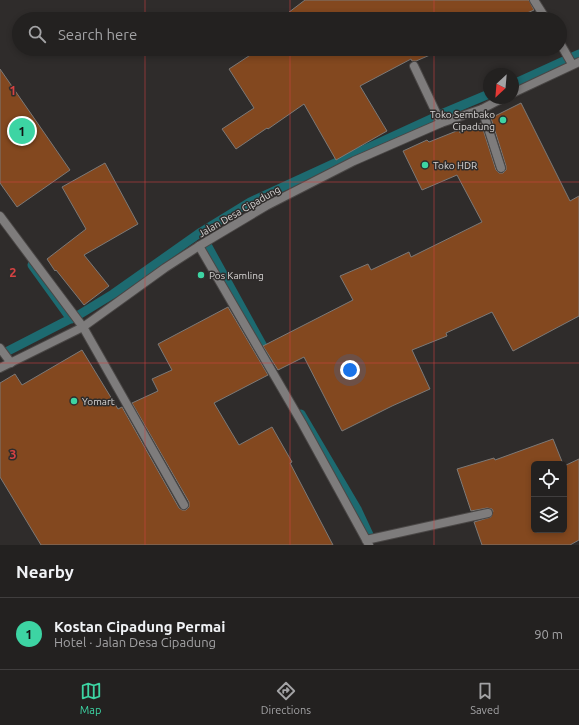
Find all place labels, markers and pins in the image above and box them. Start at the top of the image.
place label: Toko Sembako Cipadung [430,109,495,132]
marker: Toko Sembako Cipadung [498,115,508,125]
pin: 1 [9,116,35,146]
marker: Toko HDR [420,160,430,170]
place label: Toko HDR [433,160,477,171]
marker: Pos Kamling [196,270,206,280]
place label: Pos Kamling [209,270,264,281]
marker: Yomart [69,396,79,406]
place label: Yomart [82,396,115,407]

